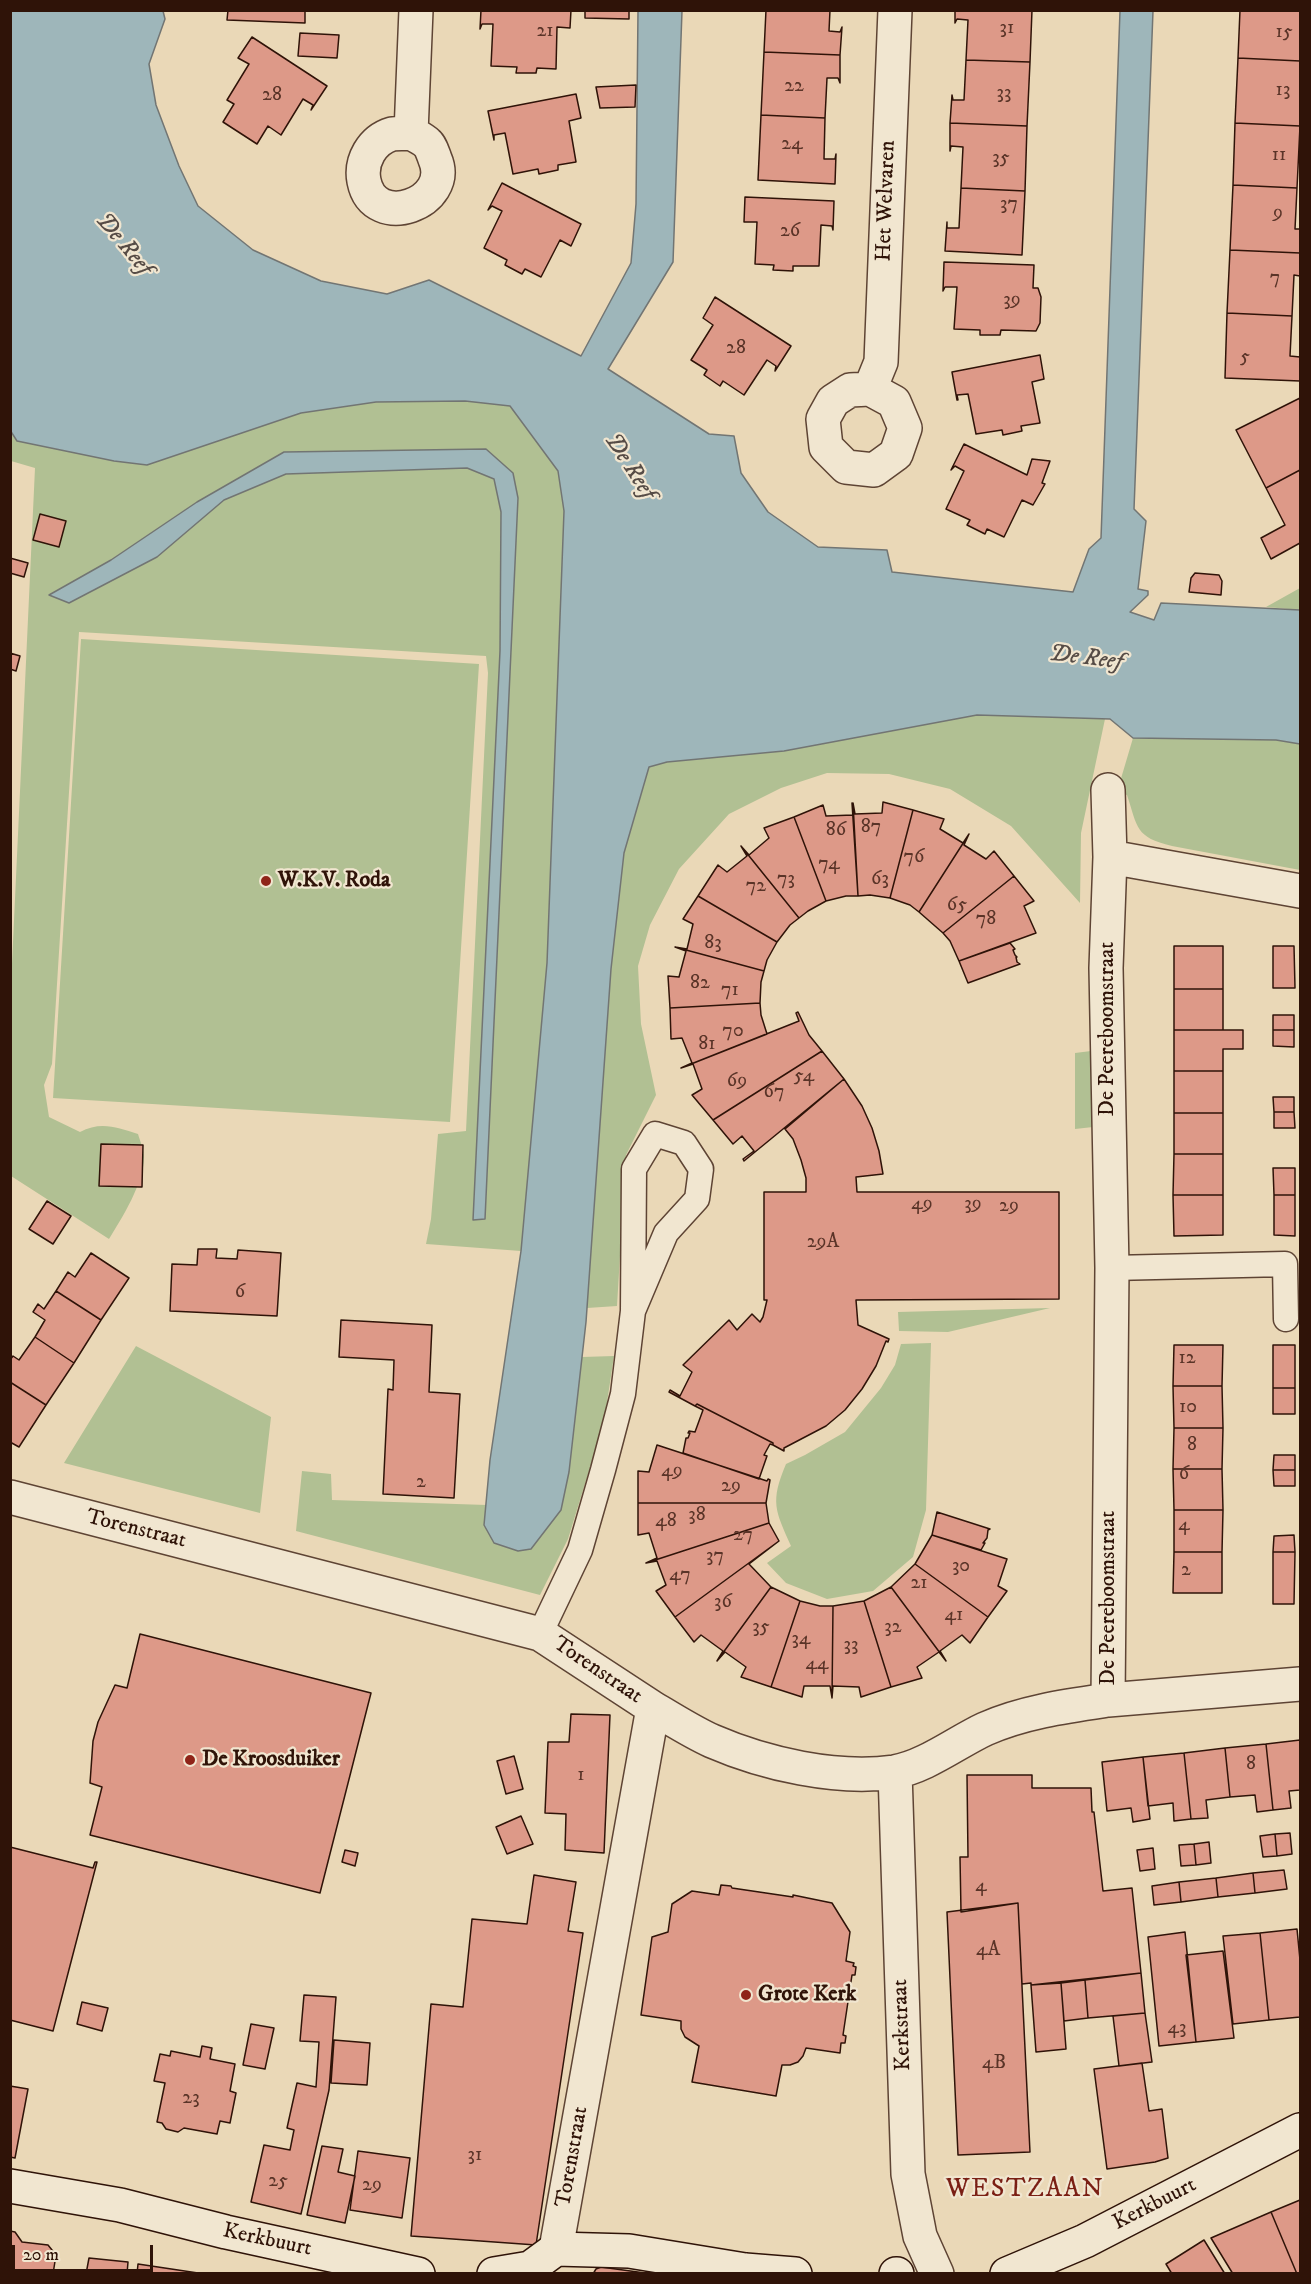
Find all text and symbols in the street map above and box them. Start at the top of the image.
house number: 31 [1000,17,1014,41]
house number: 21 [536,20,554,44]
house number: 15 [1275,21,1293,45]
house number: 22 [784,75,804,99]
house number: 13 [1276,79,1290,103]
house number: 33 [997,82,1011,106]
house number: 28 [262,84,282,108]
house number: 24 [781,133,803,157]
street label: Het Welvaren [872,140,902,262]
house number: 11 [1272,144,1286,168]
house number: 35 [992,147,1010,171]
house number: 37 [1000,193,1018,217]
house number: 9 [1273,202,1283,226]
water label: De Reef [88,207,158,283]
house number: 26 [780,220,800,244]
house number: 7 [1270,267,1280,291]
house number: 39 [1003,289,1021,313]
house number: 28 [726,337,746,361]
house number: 5 [1240,346,1250,370]
water label: De Reef [597,428,661,506]
water label: De Reef [1048,640,1124,678]
house number: 87 [861,816,881,840]
house number: 86 [826,819,846,843]
house number: 76 [904,846,924,870]
house number: 74 [818,853,840,877]
place label: W.K.V. Roda [278,868,390,894]
house number: 73 [777,868,795,892]
house number: 63 [871,868,889,892]
marker: W.K.V. Roda [259,874,273,888]
house number: 72 [746,875,766,899]
house number: 65 [947,894,967,918]
house number: 78 [976,908,996,932]
house number: 83 [704,932,722,956]
street label: De Peereboomstraat [1095,942,1121,1116]
house number: 82 [690,972,710,996]
house number: 71 [721,979,739,1003]
house number: 70 [722,1020,744,1044]
house number: 81 [698,1033,716,1057]
house number: 54 [794,1065,814,1089]
house number: 69 [727,1070,747,1094]
house number: 67 [764,1081,784,1105]
house number: 49 [911,1193,933,1217]
house number: 39 [964,1193,982,1217]
house number: 29 [999,1195,1019,1219]
house number: 29A [807,1231,839,1255]
house number: 6 [235,1281,245,1305]
house number: 12 [1178,1347,1196,1371]
house number: 10 [1179,1396,1197,1420]
house number: 8 [1187,1434,1197,1458]
house number: 49 [661,1460,683,1484]
house number: 6 [1179,1463,1189,1487]
house number: 2 [416,1471,426,1495]
house number: 29 [721,1475,741,1499]
house number: 38 [688,1504,706,1528]
street label: Torenstraat [83,1505,189,1555]
house number: 48 [655,1510,677,1534]
street label: De Peereboomstraat [1096,1511,1122,1685]
house number: 4 [1178,1514,1190,1538]
house number: 27 [733,1524,753,1548]
house number: 37 [706,1545,724,1569]
house number: 30 [952,1555,970,1579]
house number: 2 [1181,1559,1191,1583]
house number: 47 [669,1564,691,1588]
house number: 21 [910,1572,928,1596]
house number: 36 [714,1591,732,1615]
house number: 41 [945,1604,963,1628]
house number: 35 [752,1616,770,1640]
house number: 32 [884,1616,902,1640]
house number: 34 [792,1628,810,1652]
street label: Torenstraat [547,1632,647,1710]
house number: 33 [844,1634,858,1658]
house number: 44 [805,1653,829,1677]
place label: De Kroosduiker [202,1747,340,1773]
marker: De Kroosduiker [183,1753,197,1767]
house number: 8 [1246,1753,1256,1777]
house number: 1 [577,1764,585,1788]
house number: 4 [975,1875,987,1899]
house number: 4A [976,1939,1000,1963]
street label: Kerkstraat [888,1979,918,2071]
place label: Grote Kerk [758,1982,856,2008]
marker: Grote Kerk [739,1988,753,2002]
house number: 43 [1168,2017,1186,2041]
house number: 4B [982,2052,1006,2076]
house number: 23 [182,2087,200,2111]
street label: Torenstraat [551,2104,595,2210]
house number: 31 [468,2144,482,2168]
house number: 25 [268,2170,288,2194]
street label: Kerkbuurt [1109,2173,1201,2237]
house number: 29 [362,2174,382,2198]
district label: WESTZAAN [946,2175,1104,2207]
street label: Kerkbuurt [220,2219,314,2263]
scale bar [15,2233,156,2271]
text: 20 m [23,2244,59,2266]

